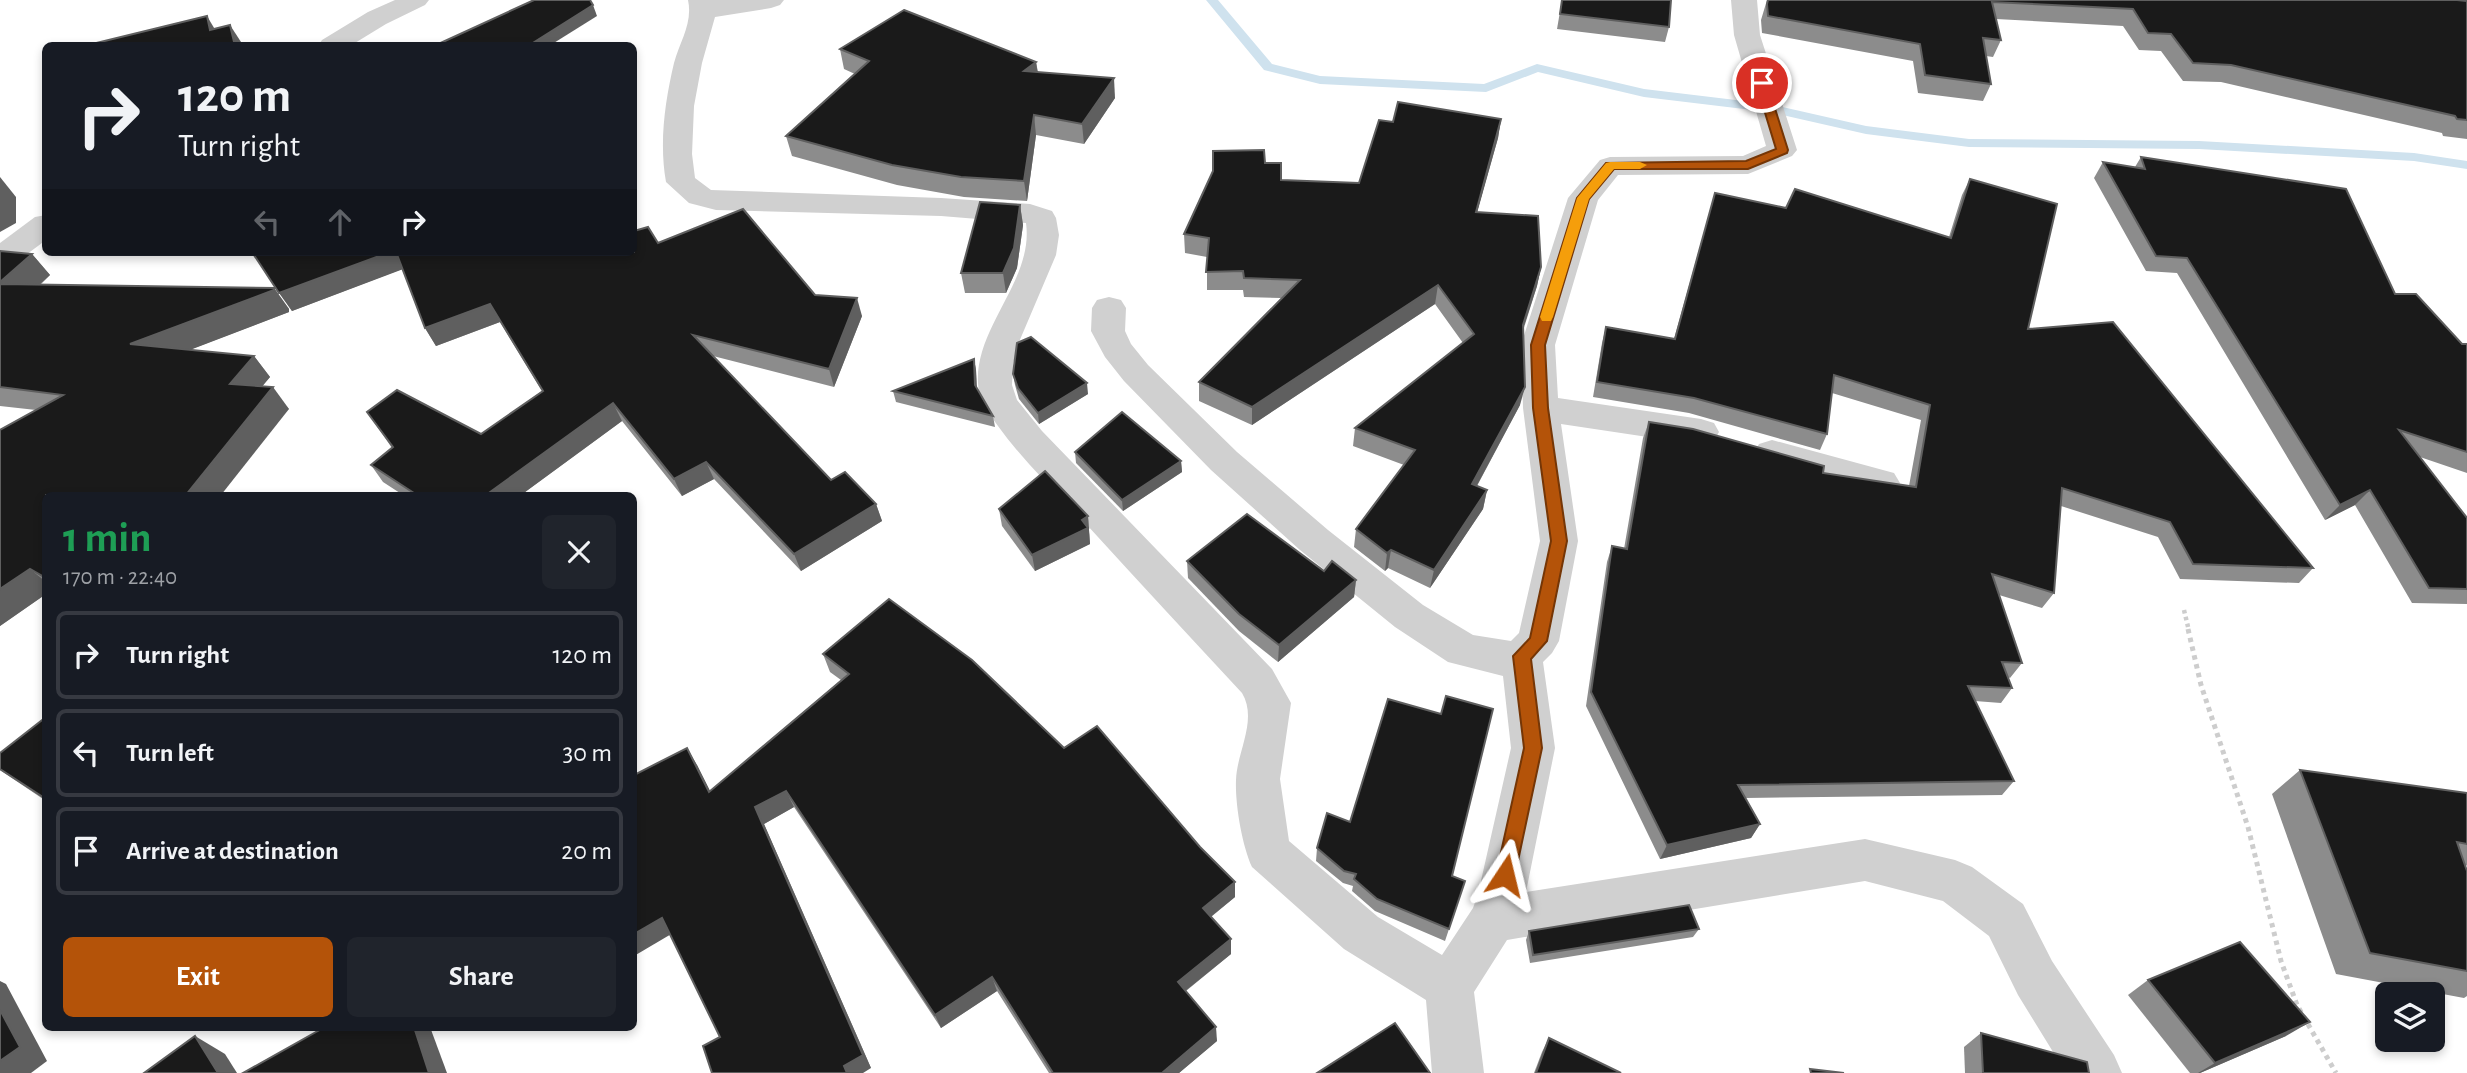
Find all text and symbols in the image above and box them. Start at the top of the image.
pin [1732,53,1792,113]
icon: arrive [1743,64,1781,102]
icon: right [63,70,154,161]
text: 120 m [178,72,291,121]
text: Turn right [178,130,300,162]
icon: left [248,203,286,241]
icon: ahead [321,203,359,241]
icon: right [394,203,432,241]
button: close [542,515,616,589]
text: 1 min [63,517,152,559]
text: 170 m · 22:40 [63,566,177,589]
icon: right [67,636,105,674]
text: Turn right [126,642,229,668]
text: 120 m [552,642,612,668]
icon: left [67,734,105,772]
text: Turn left [126,740,214,766]
text: 30 m [562,740,612,766]
icon: arrive [67,832,105,870]
text: Arrive at destination [126,838,339,864]
text: 20 m [561,838,612,864]
position arrow [1468,838,1542,912]
button: Exit [63,937,333,1017]
button: Share [347,937,616,1017]
map controls [2375,982,2445,1052]
button: layers [2375,982,2445,1052]

